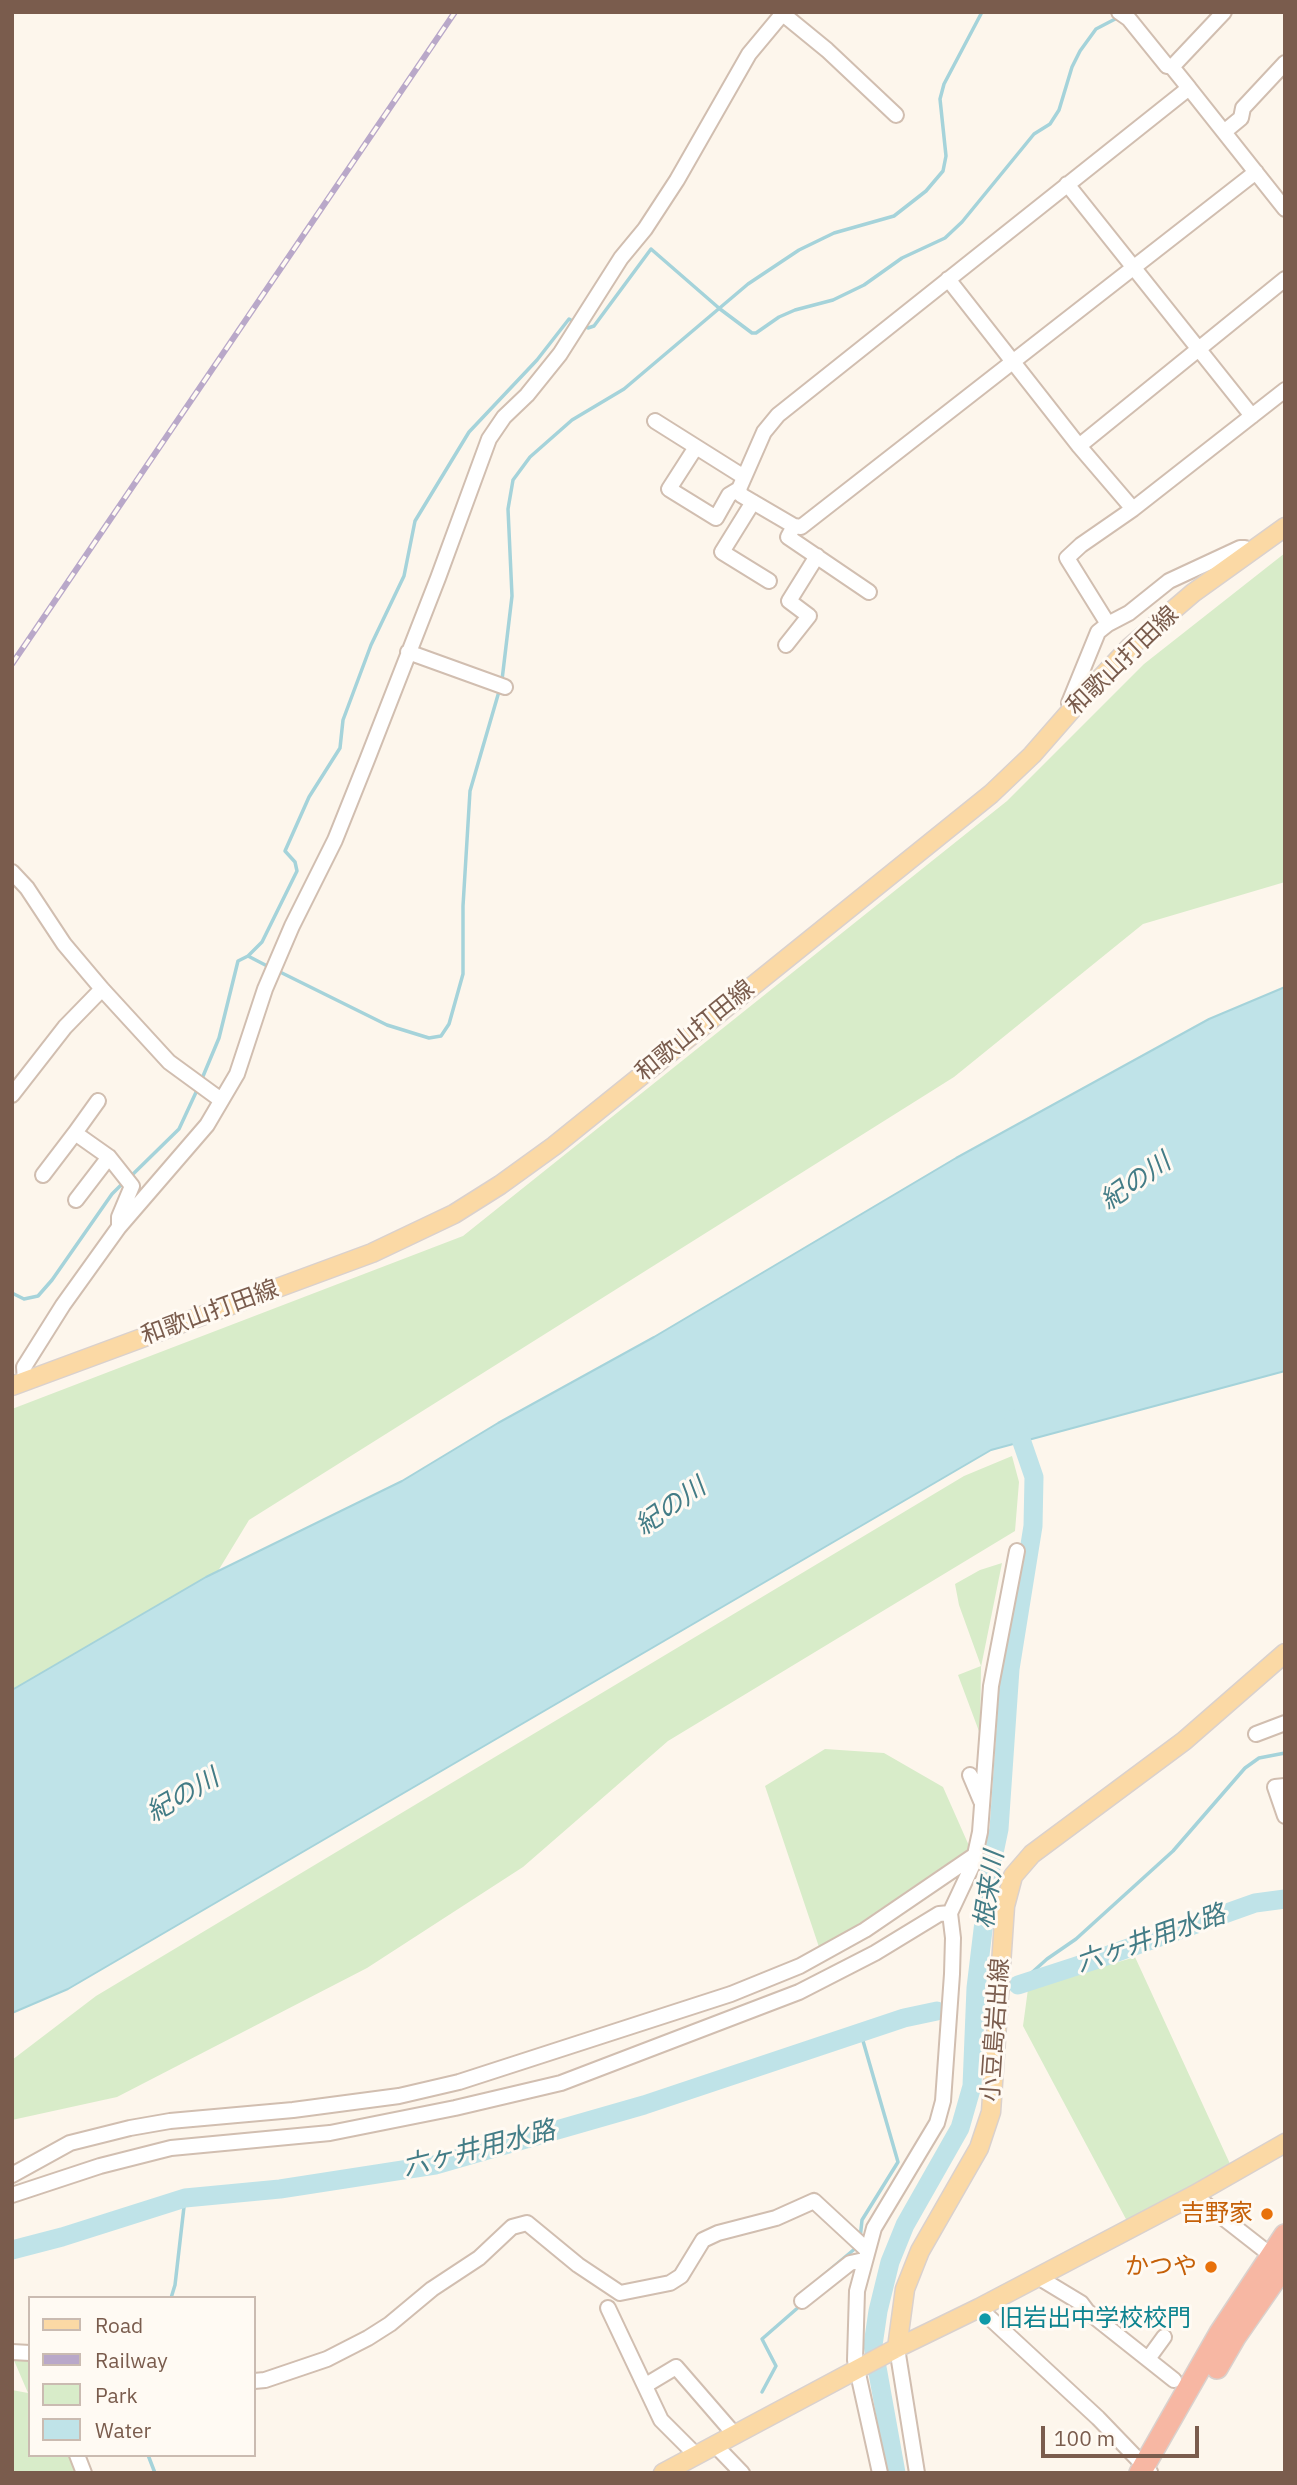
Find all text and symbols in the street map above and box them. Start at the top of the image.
street label: 和歌山打田線 [1061,601,1185,721]
street label: 和歌山打田線 [630,974,760,1088]
water label: 紀の川 [1095,1147,1177,1217]
street label: 和歌山打田線 [137,1275,283,1351]
water label: 紀の川 [630,1472,712,1542]
water label: 紀の川 [141,1763,225,1829]
water label: 根来川 [969,1849,1011,1931]
water label: 六ヶ井用水路 [1072,1899,1230,1979]
street label: 小豆島岩出線 [977,1957,1015,2103]
water label: 六ヶ井用水路 [400,2115,558,2183]
place label: 吉野家 [1181,2200,1253,2228]
marker: 吉野家 [1259,2206,1275,2222]
place label: かつや [1125,2253,1197,2281]
marker: かつや [1203,2259,1219,2275]
legend [28,2296,256,2457]
place label: 旧岩出中学校校門 [999,2305,1191,2333]
text: Road [95,2311,143,2339]
marker: 旧岩出中学校校門 [977,2311,993,2327]
text: Railway [95,2346,168,2374]
text: Park [95,2381,138,2409]
scale bar [1045,2412,1202,2456]
text: Water [95,2416,151,2444]
text: 100 m [1054,2424,1115,2452]

